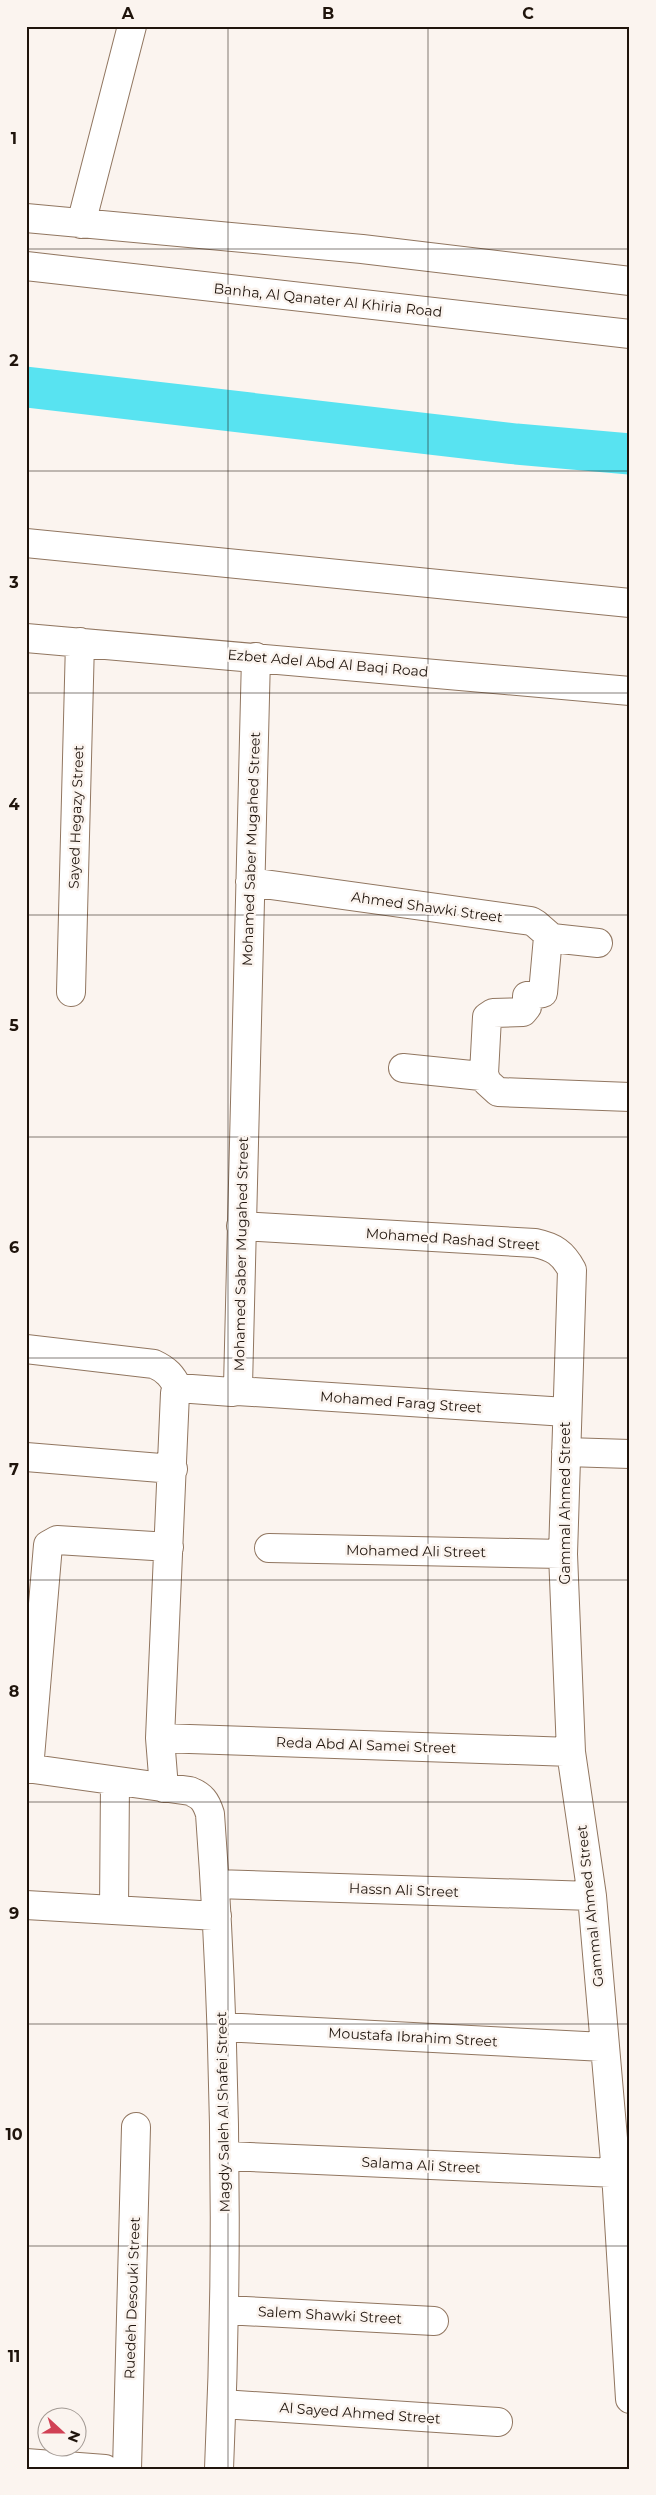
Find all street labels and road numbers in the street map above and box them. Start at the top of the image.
street label: Banha, Al Qanater Al Khiria Road [213,279,443,321]
street label: Ezbet Adel Abd Al Baqi Road [227,645,429,681]
street label: Mohamed Saber Mugahed Street [238,731,264,966]
street label: Sayed Hegazy Street [64,745,88,889]
street label: Ahmed Shawki Street [350,887,504,927]
street label: Mohamed Saber Mugahed Street [230,1136,252,1371]
street label: Mohamed Rashad Street [365,1224,541,1254]
street label: Mohamed Farag Street [320,1387,483,1417]
street label: Gammal Ahmed Street [556,1421,574,1584]
street label: Mohamed Ali Street [346,1541,486,1561]
street label: Reda Abd Al Samei Street [276,1733,457,1757]
street label: Gammal Ahmed Street [573,1824,607,1988]
street label: Hassn Ali Street [349,1879,460,1901]
street label: Magdy Saleh Al Shafei Street [212,2011,234,2213]
street label: Moustafa Ibrahim Street [328,2024,499,2050]
street label: Salama Ali Street [361,2153,481,2177]
street label: Ruedeh Desouki Street [120,2216,144,2379]
street label: Salem Shawki Street [258,2302,403,2328]
street label: Al Sayed Ahmed Street [279,2398,441,2428]

